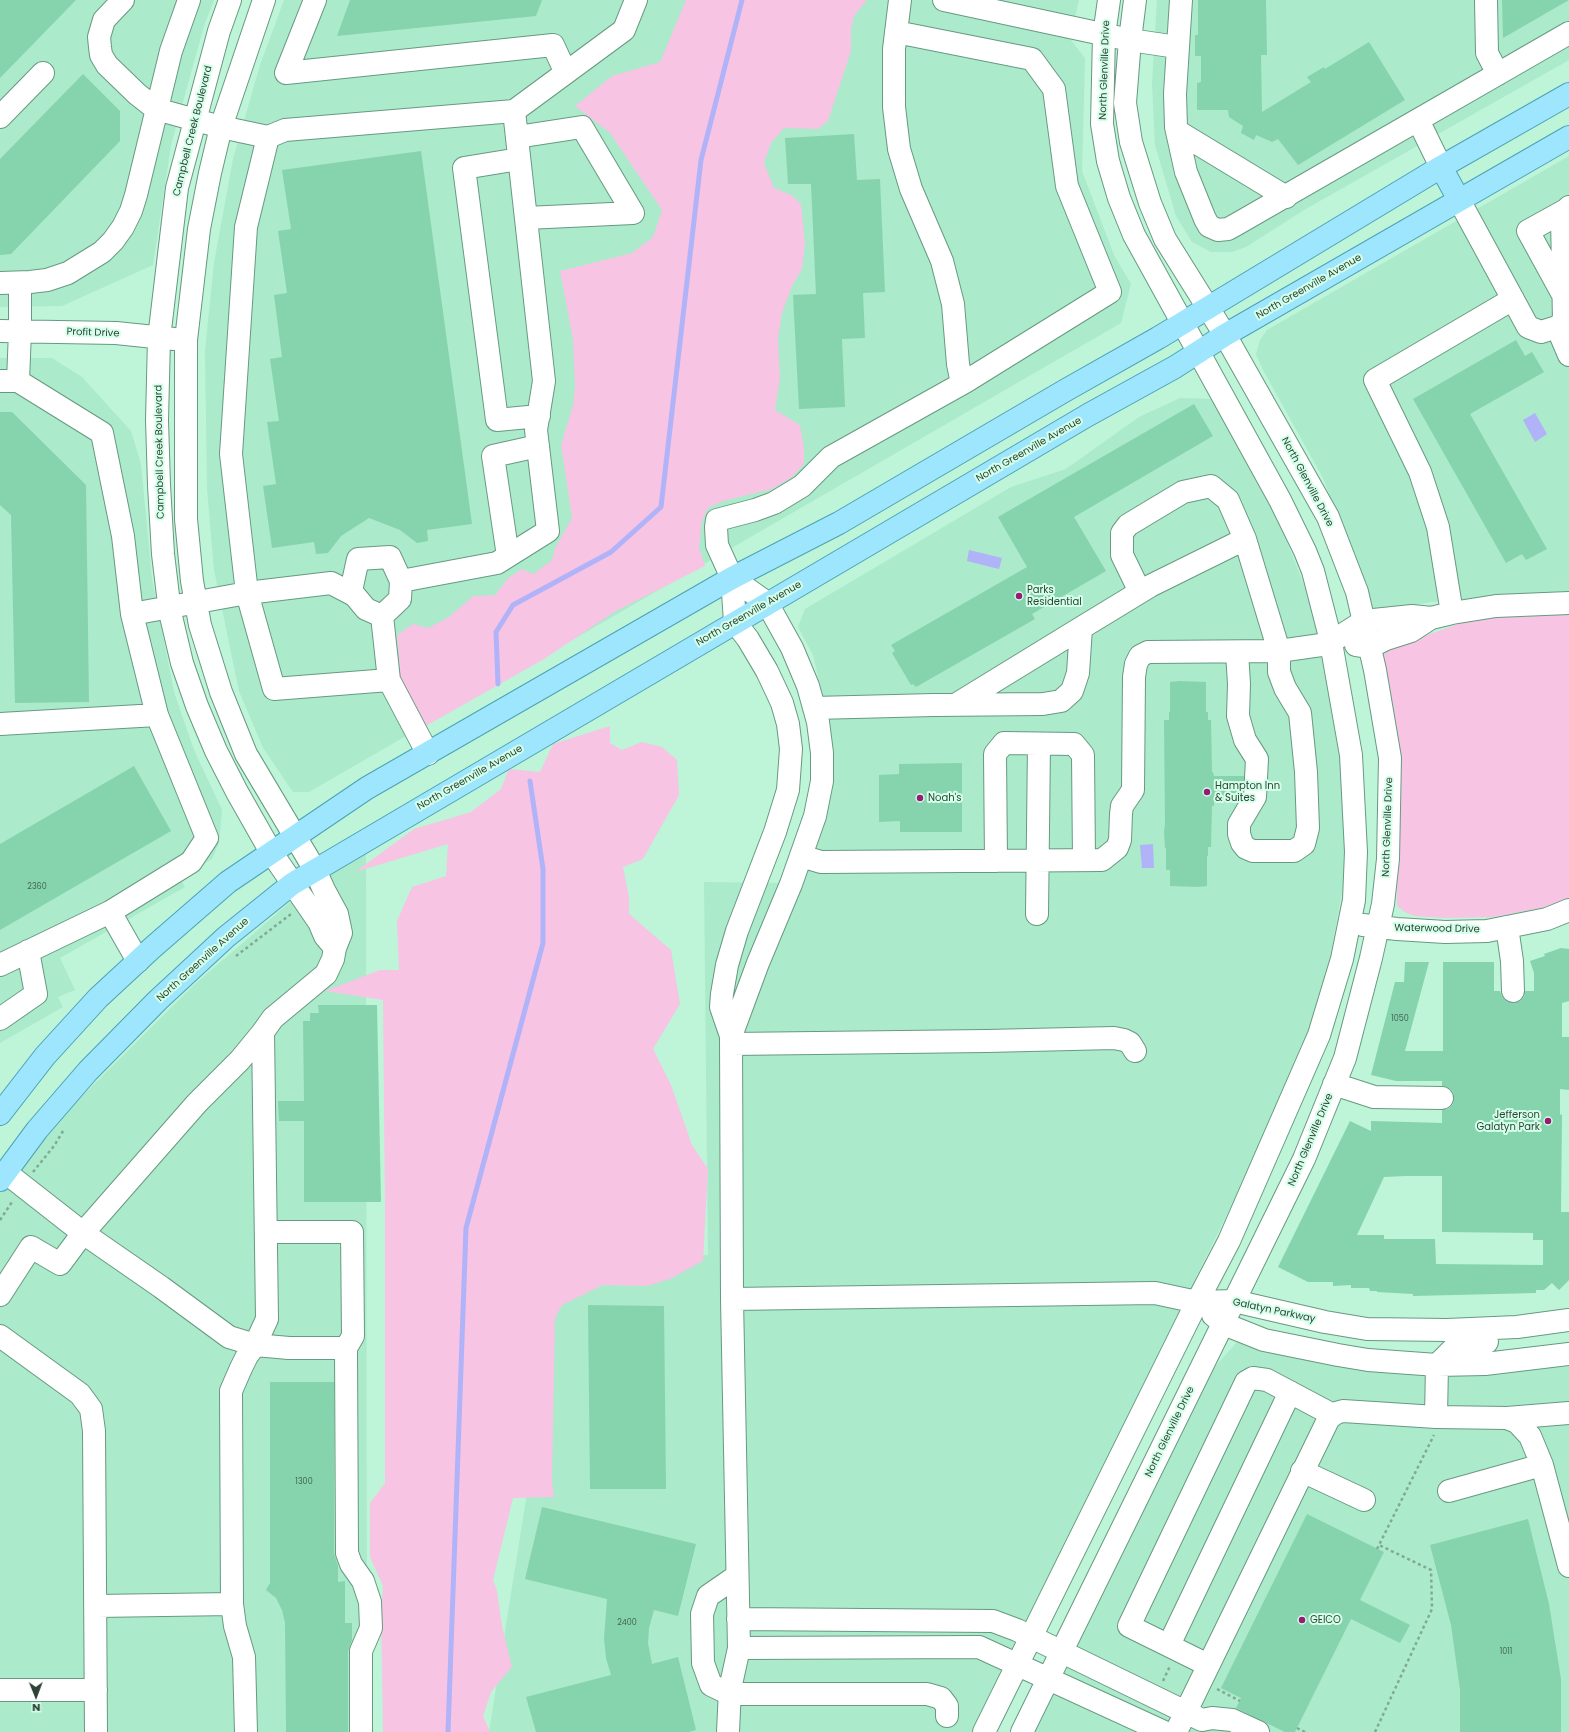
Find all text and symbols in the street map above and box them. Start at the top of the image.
street label: North Glenville Drive [1097,20,1113,120]
street label: Campbell Creek Boulevard [171,64,215,198]
street label: North Greenville Avenue [1254,252,1364,322]
street label: Profit Drive [66,326,120,340]
street label: Campbell Creek Boulevard [153,385,167,519]
street label: North Greenville Avenue [974,415,1084,485]
street label: North Glenville Drive [1278,435,1336,529]
street label: North Greenville Avenue [694,579,804,649]
place label: Parks Residential [1027,584,1082,608]
marker: Parks Residential [1014,591,1024,601]
street label: North Greenville Avenue [415,743,525,813]
street label: North Glenville Drive [1380,777,1396,877]
place label: Hampton Inn & Suites [1215,780,1280,804]
marker: Hampton Inn & Suites [1202,787,1212,797]
place label: Noah's [928,792,961,804]
marker: Noah's [915,793,925,803]
house number: 2360 [27,882,47,892]
street label: North Greenville Avenue [155,916,251,1004]
street label: Waterwood Drive [1394,922,1480,936]
house number: 1050 [1391,1014,1409,1024]
street label: North Glenville Drive [1286,1092,1336,1188]
place label: Jefferson Galatyn Park [1476,1109,1540,1132]
marker: Jefferson Galatyn Park [1543,1116,1553,1126]
street label: Galatyn Parkway [1232,1296,1316,1326]
street label: North Glenville Drive [1143,1385,1197,1479]
house number: 1300 [295,1477,313,1487]
place label: GEICO [1310,1614,1341,1626]
marker: GEICO [1297,1615,1307,1625]
house number: 2400 [617,1618,637,1628]
house number: 1011 [1500,1647,1512,1657]
north arrow [16,1676,56,1716]
text: N [32,1700,40,1716]

